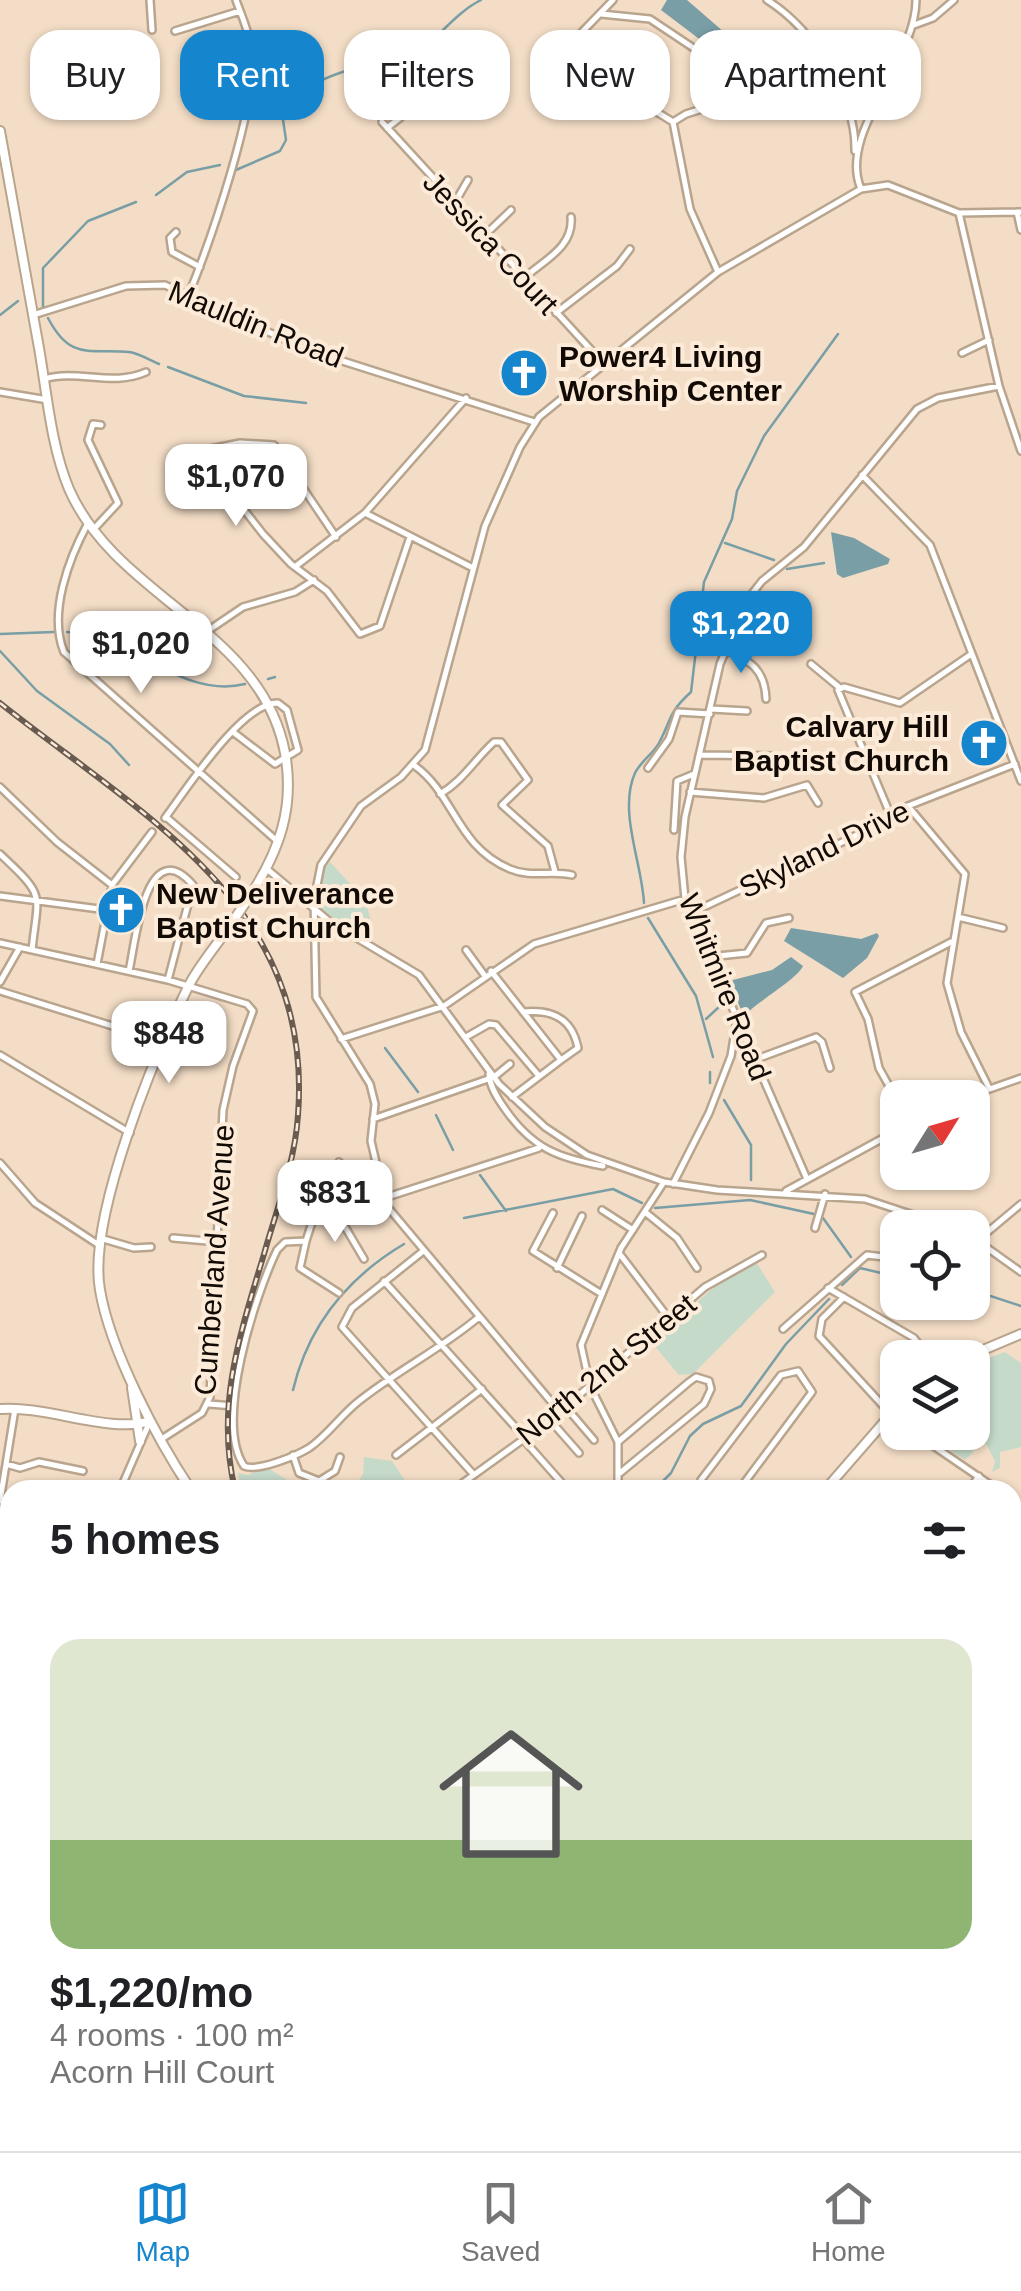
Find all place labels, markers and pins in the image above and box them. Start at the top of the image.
place label: Power4 Living Worship Center [559,340,782,407]
church icon: Power4 Living Worship Center [498,347,550,399]
pin: $1,070 [155,444,317,529]
pin: $1,220 [660,591,822,676]
pin: $1,020 [60,611,222,696]
place label: Calvary Hill Baptist Church [734,710,949,777]
church icon: Calvary Hill Baptist Church [958,717,1010,769]
place label: New Deliverance Baptist Church [156,877,394,944]
church icon: New Deliverance Baptist Church [95,884,147,936]
pin: $848 [110,1001,228,1086]
pin: $831 [276,1160,394,1245]

